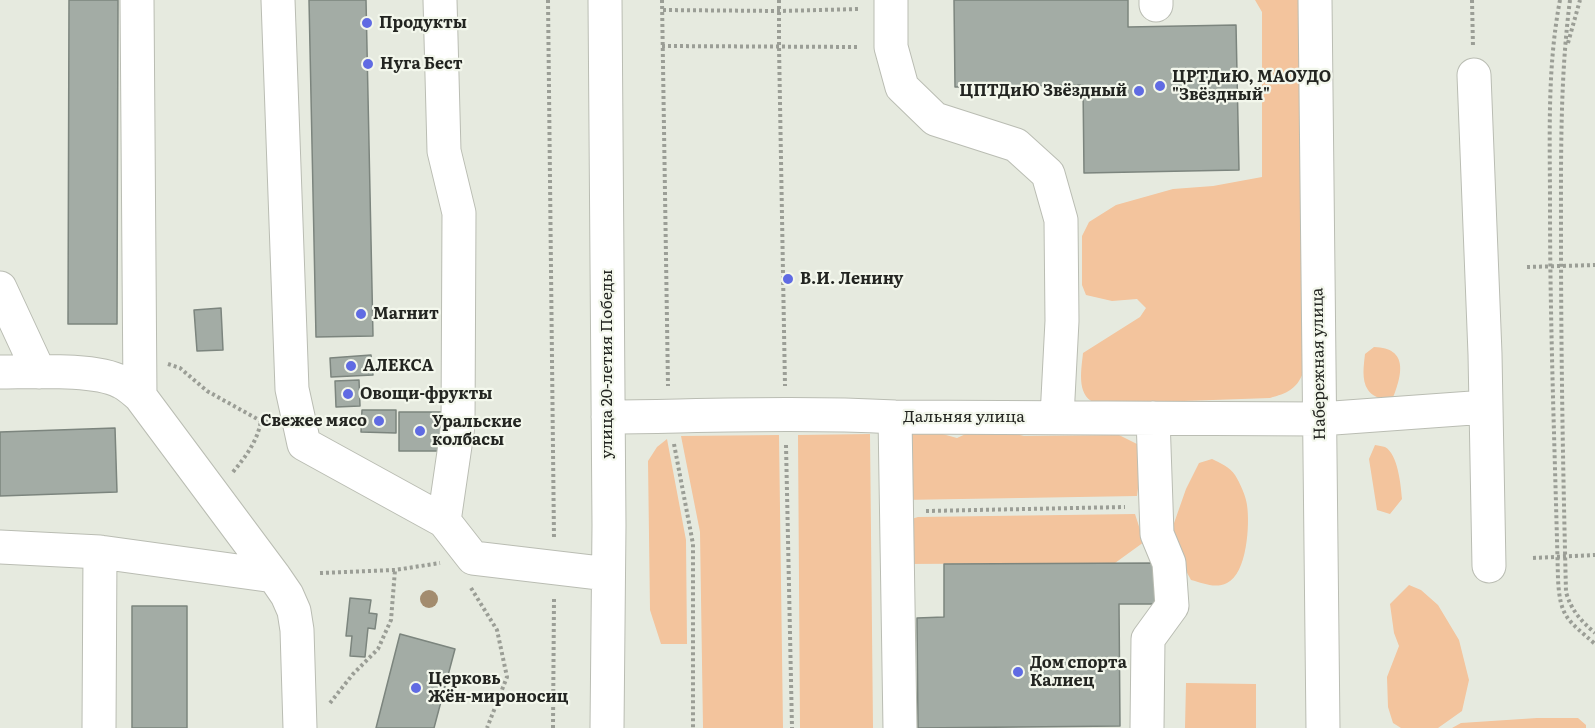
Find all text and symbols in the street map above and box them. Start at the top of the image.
place label: Продукты [379,13,467,33]
marker: Продукты [360,16,374,30]
place label: Нуга Бест [380,54,463,74]
marker: Нуга Бест [361,57,375,71]
place label: ЦРТДиЮ, МАОУДО "Звёздный" [1172,67,1331,105]
marker: ЦРТДиЮ, МАОУДО "Звёздный" [1153,79,1167,93]
place label: ЦПТДиЮ Звёздный [959,81,1127,101]
marker: ЦПТДиЮ Звёздный [1132,84,1146,98]
street label: улица 20-летия Победы [597,269,617,459]
place label: В.И. Ленину [800,269,903,289]
marker: В.И. Ленину [781,272,795,286]
street label: Набережная улица [1308,287,1330,441]
place label: Магнит [373,304,439,324]
marker: Магнит [354,307,368,321]
place label: АЛЕКСА [363,356,434,376]
marker: АЛЕКСА [344,359,358,373]
place label: Овощи-фрукты [360,384,492,404]
marker: Овощи-фрукты [341,387,355,401]
street label: Дальняя улица [903,407,1025,427]
place label: Свежее мясо [260,411,367,431]
place label: Уральские колбасы [432,412,522,450]
marker: Свежее мясо [372,414,386,428]
marker: Уральские колбасы [413,424,427,438]
place label: Дом спорта Калиец [1030,653,1127,691]
marker: Дом спорта Калиец [1011,665,1025,679]
place label: Церковь Жён-мироносиц [428,669,568,707]
marker: Церковь Жён-мироносиц [409,681,423,695]

